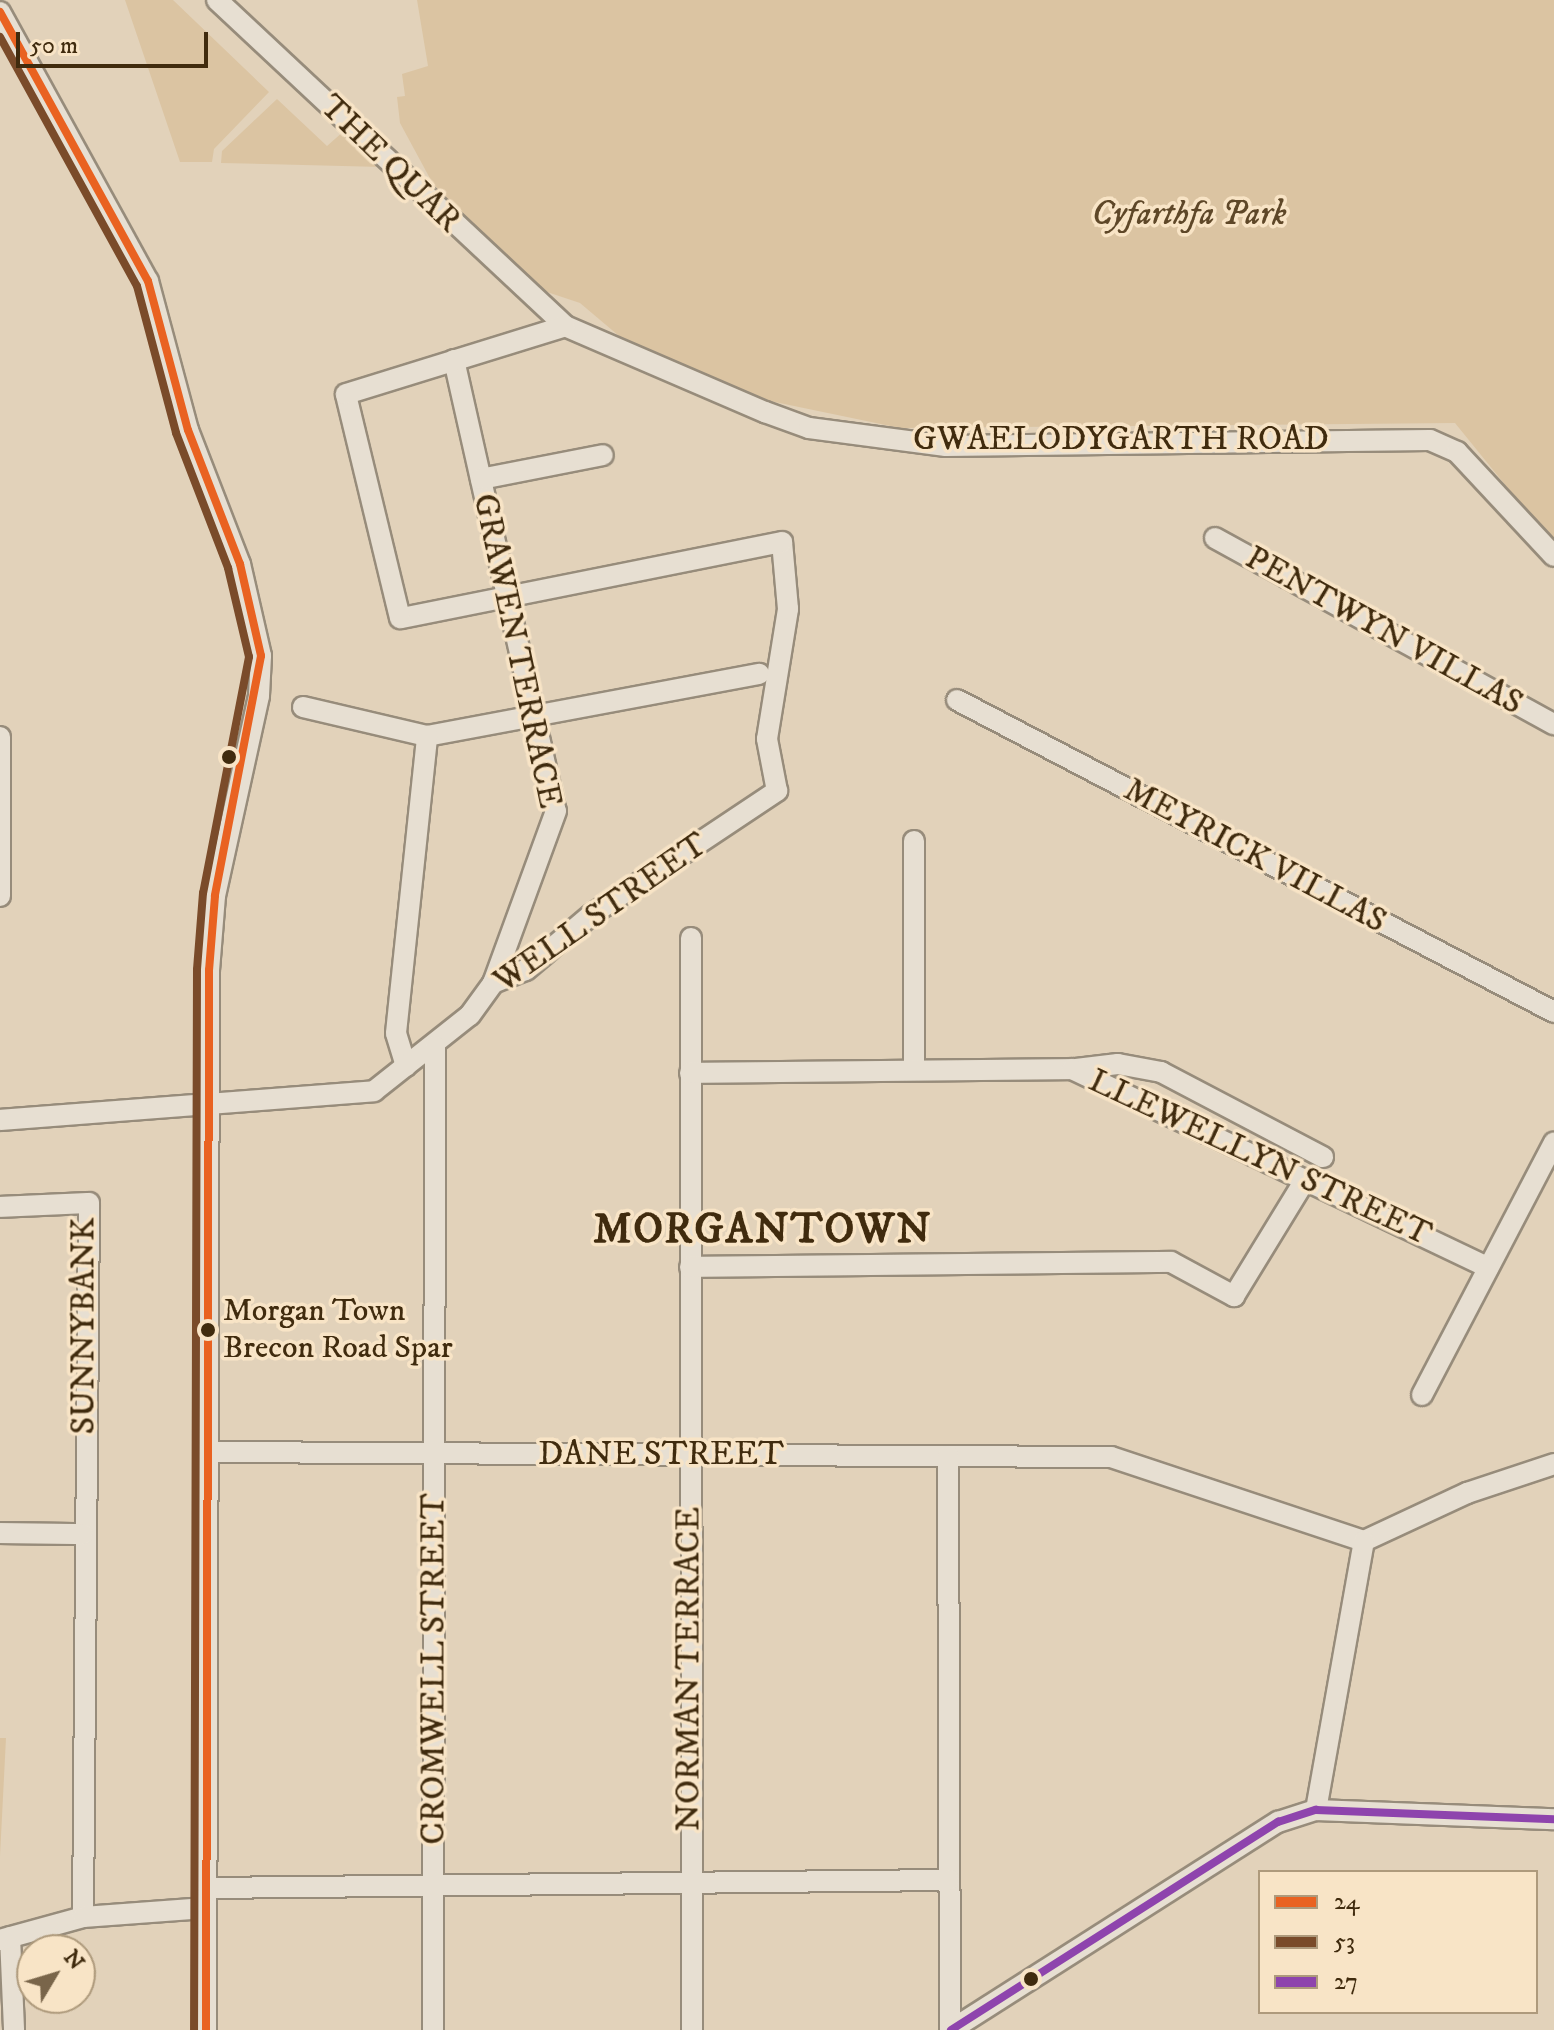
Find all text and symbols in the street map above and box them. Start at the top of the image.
scale bar [20,16,212,66]
text: 50 m [30,31,78,61]
street label: THE QUAR [311,87,469,241]
park label: Cyfarthfa Park [1091,195,1287,235]
street label: GWAELODYGARTH ROAD [913,420,1329,460]
street label: GRAWEN TERRACE [464,490,570,812]
street label: PENTWYN VILLAS [1238,538,1530,724]
unlabelled marker [221,749,237,765]
street label: MEYRICK VILLAS [1117,770,1393,942]
street label: WELL STREET [486,824,716,1002]
street label: LLEWELLYN STREET [1082,1061,1438,1255]
district label: MORGANTOWN [593,1205,933,1255]
street label: SUNNYBANK [64,1217,104,1435]
place label: Morgan Town Brecon Road Spar [223,1293,453,1368]
marker: Morgan Town Brecon Road Spar [200,1322,216,1338]
street label: DANE STREET [538,1435,784,1475]
street label: CROMWELL STREET [414,1493,454,1845]
street label: NORMAN TERRACE [669,1507,709,1831]
legend [1258,1870,1538,2014]
text: 24 [1334,1887,1360,1917]
text: 53 [1334,1927,1355,1957]
north arrow [16,1934,96,2014]
text: N [58,1945,90,1976]
text: 27 [1334,1967,1358,1997]
unlabelled marker [1023,1971,1039,1987]

